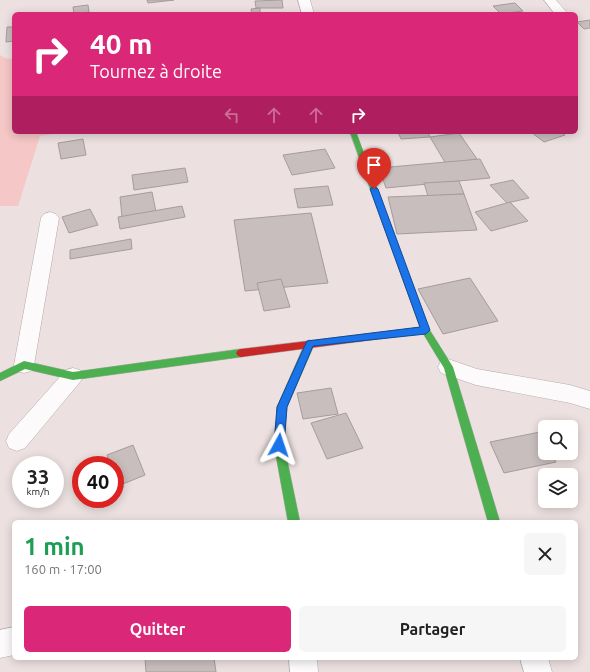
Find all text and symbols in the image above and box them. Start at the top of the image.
icon: right [24,28,76,80]
text: 40 m [90,28,152,59]
text: Tournez à droite [90,61,222,81]
icon: left [221,104,243,126]
icon: ahead [263,104,285,126]
icon: ahead [305,104,327,126]
icon: right [347,104,369,126]
pin [357,148,391,189]
icon: arrive [363,154,385,176]
map controls [538,420,578,508]
button: search [538,420,578,460]
position arrow [258,424,300,466]
speed limit sign: 40 [72,456,124,508]
text: 33 [27,465,49,488]
button: layers [538,468,578,508]
text: km/h [26,486,50,497]
text: 1 min [24,533,85,560]
button: close [524,533,566,575]
text: 160 m · 17:00 [24,562,102,576]
button: Quitter [24,606,291,652]
button: Partager [299,606,566,652]

